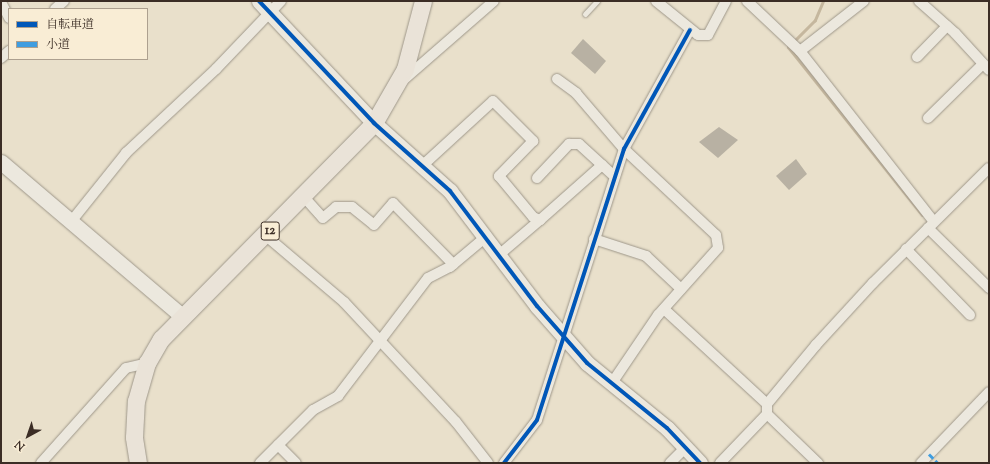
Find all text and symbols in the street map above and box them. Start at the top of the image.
legend [8,8,148,60]
text: 自転車道 [46,16,94,34]
text: 小道 [46,36,70,54]
road number: 12 [260,220,280,242]
north arrow [8,416,48,456]
text: N [12,436,29,454]

